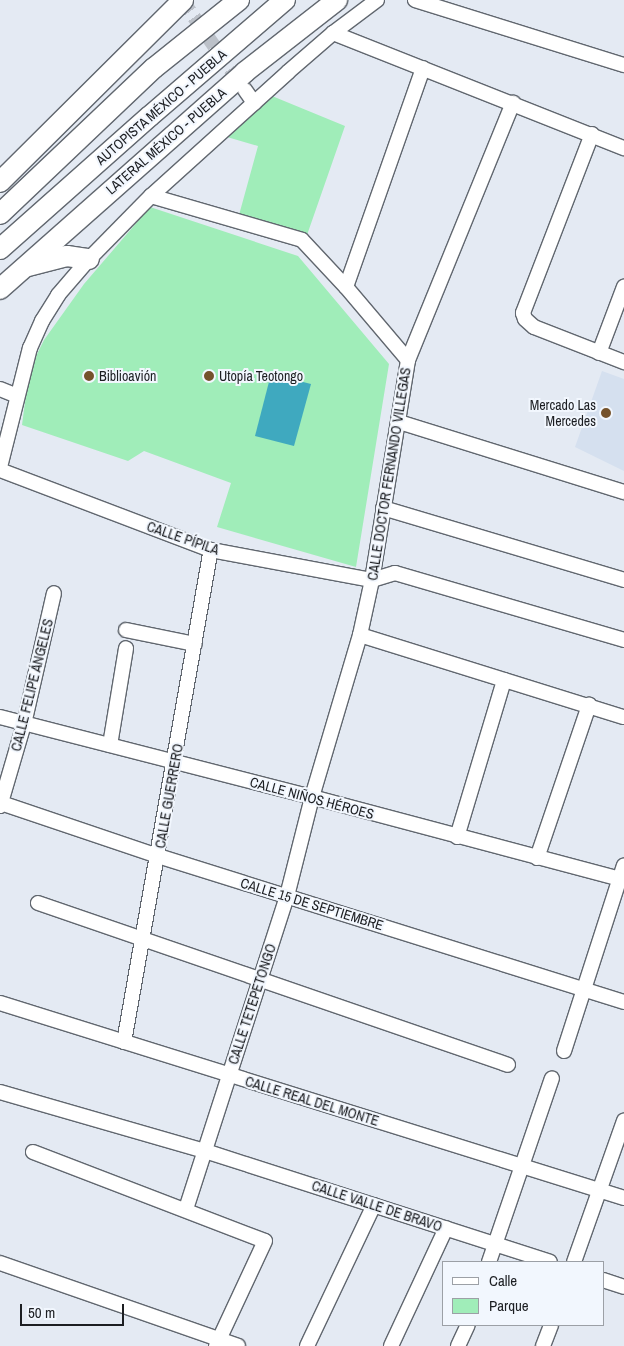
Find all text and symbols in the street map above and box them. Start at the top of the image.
street label: AUTOPISTA MÉXICO - PUEBLA [92,46,230,168]
street label: LATERAL MÉXICO - PUEBLA [102,84,230,198]
street label: CALLE DOCTOR FERNANDO VILLEGAS [364,366,414,582]
place label: Biblioavión [99,368,156,384]
place label: Utopía Teotongo [219,368,303,384]
marker: Biblioavión [83,370,95,382]
marker: Utopía Teotongo [203,370,215,382]
place label: Mercado Las Mercedes [530,397,596,430]
marker: Mercado Las Mercedes [600,407,612,419]
street label: CALLE PÍPILA [145,518,221,558]
street label: CALLE FELIPE ÁNGELES [7,617,57,753]
street label: CALLE GUERRERO [152,742,186,850]
street label: CALLE NIÑOS HÉROES [248,773,376,823]
street label: CALLE 15 DE SEPTIEMBRE [238,874,386,934]
street label: CALLE TETEPETONGO [225,941,279,1067]
street label: CALLE REAL DEL MONTE [243,1073,381,1129]
street label: CALLE VALLE DE BRAVO [310,1177,444,1235]
legend [442,1261,604,1326]
text: Calle [489,1270,517,1291]
scale bar [22,1294,126,1326]
text: Parque [489,1295,529,1316]
text: 50 m [28,1302,55,1323]

